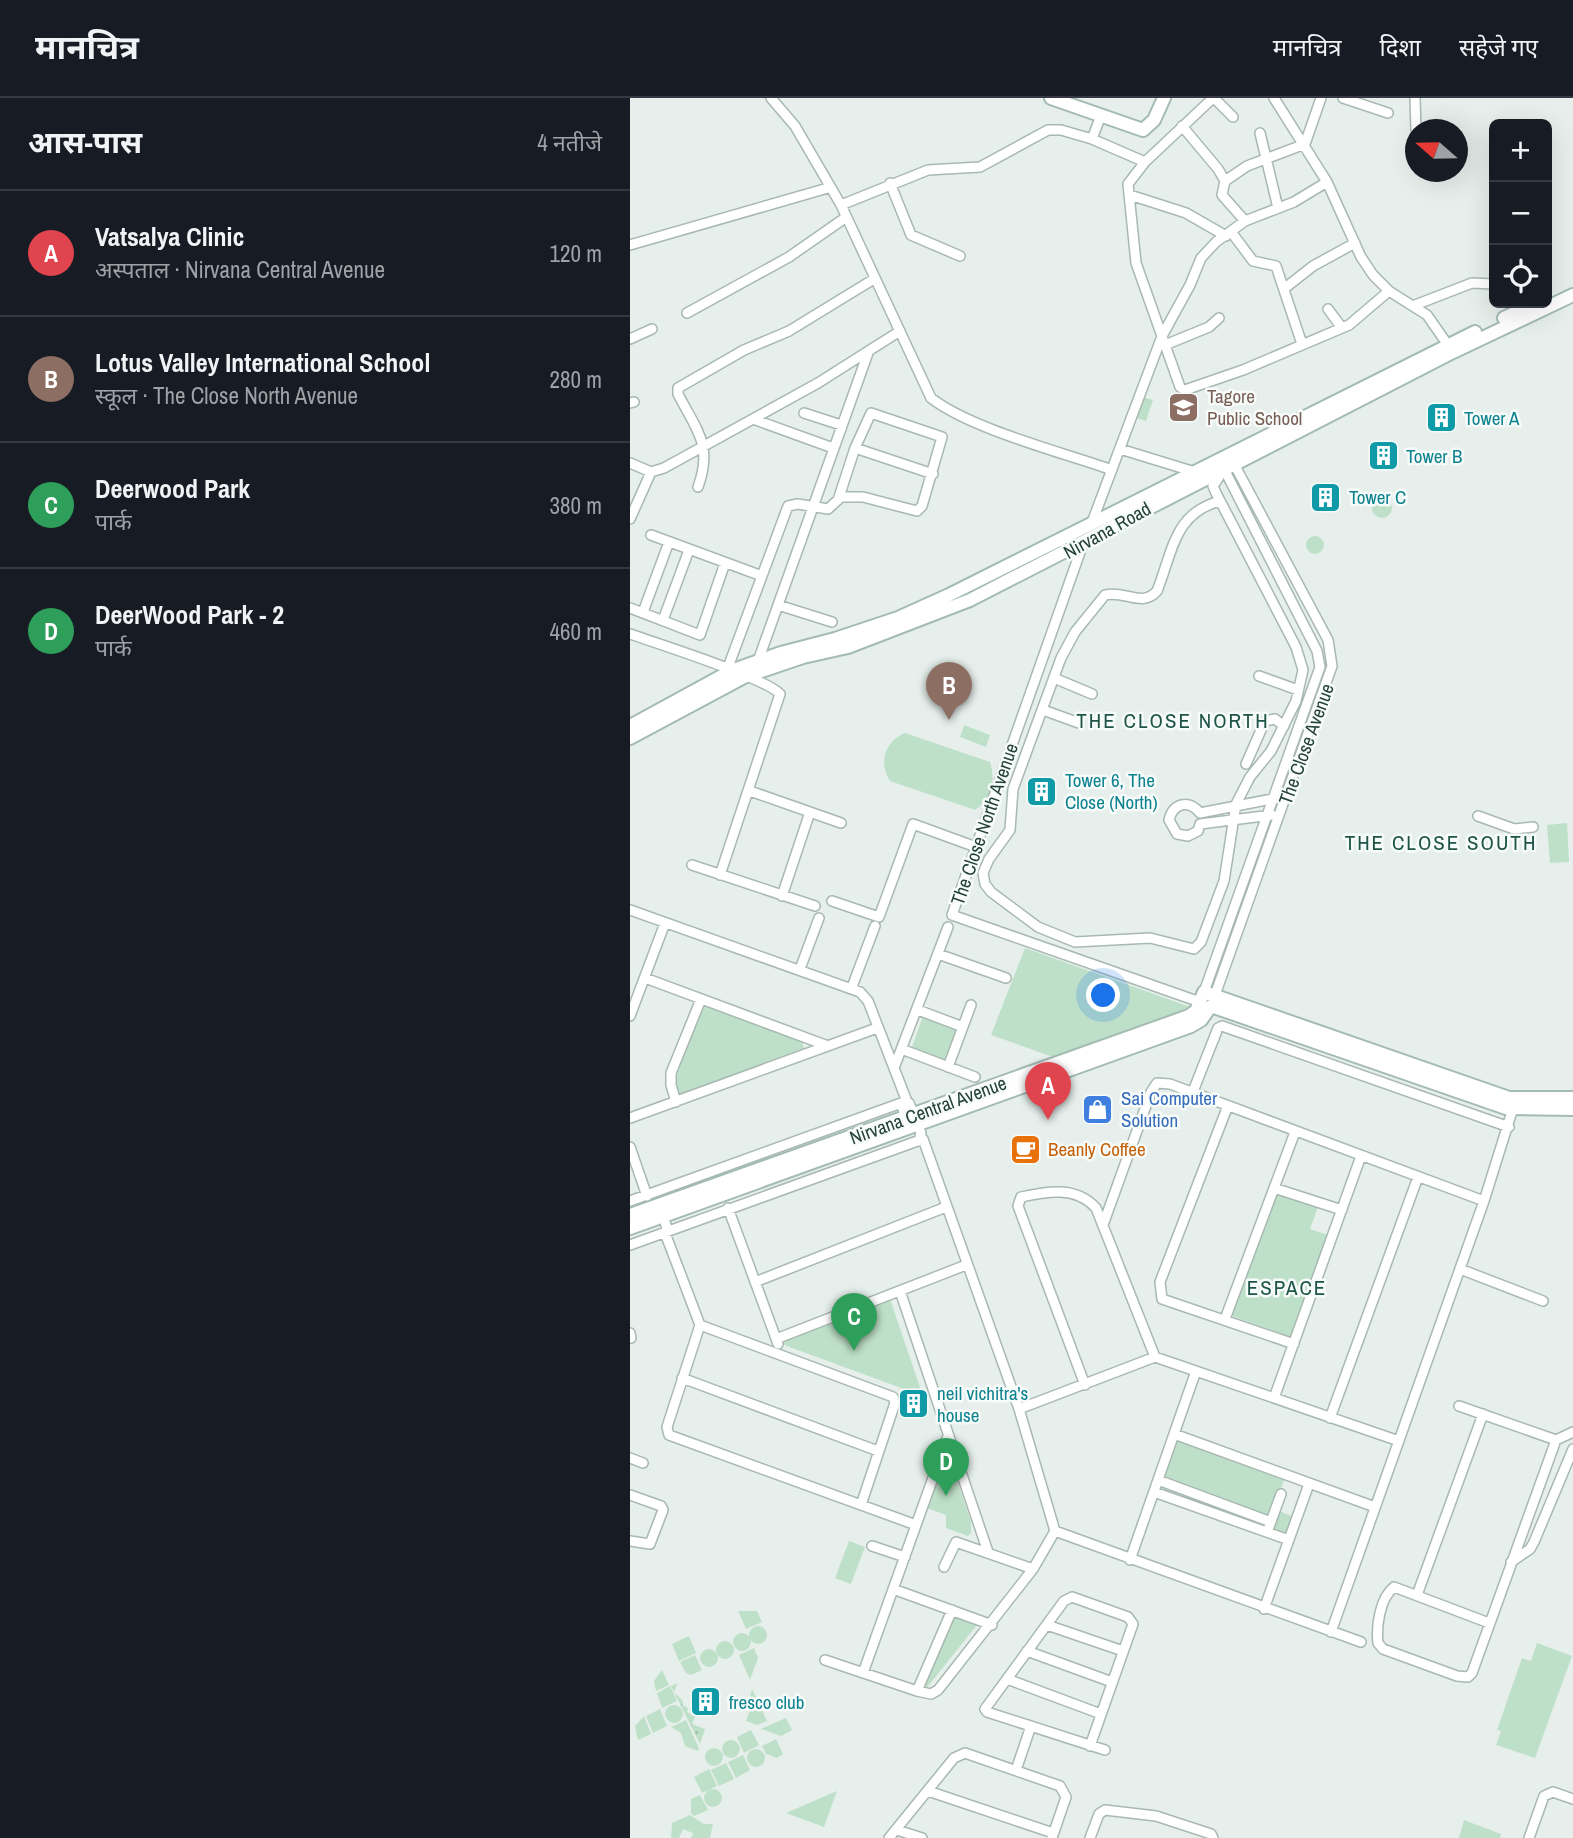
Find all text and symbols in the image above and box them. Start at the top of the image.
text: मानचित्र [35,25,139,69]
text: मानचित्र [1273,31,1341,63]
text: दिशा [1379,31,1421,63]
text: सहेजे गए [1459,31,1538,63]
north arrow [1405,119,1468,182]
map controls [1489,119,1552,308]
button: + [1489,119,1552,182]
text: आस-पास [28,122,142,162]
text: 4 नतीजे [537,127,602,158]
button: − [1489,182,1552,245]
text: Vatsalya Clinic [95,219,244,254]
text: A [44,238,58,269]
text: 120 m [550,238,602,269]
button: locate [1489,245,1552,308]
text: अस्पताल · Nirvana Central Avenue [95,254,385,285]
text: Lotus Valley International School [95,345,430,380]
text: B [44,364,58,395]
text: 280 m [550,364,602,395]
text: स्कूल · The Close North Avenue [95,380,358,411]
place label: Tagore Public School [1207,383,1302,431]
school or university icon: Tagore Public School [1167,390,1201,424]
building icon: Tower A [1424,401,1458,435]
place label: Tower A [1464,405,1520,431]
building icon: Tower B [1366,439,1400,473]
place label: Tower B [1406,443,1462,469]
text: Deerwood Park [95,471,250,506]
building icon: Tower C [1309,480,1343,514]
place label: Tower C [1349,484,1406,510]
text: C [44,490,58,521]
text: 380 m [550,490,602,521]
street label: Nirvana Road [1059,495,1155,565]
text: पार्क [95,506,132,537]
text: DeerWood Park - 2 [95,597,284,632]
text: D [44,616,58,647]
text: 460 m [550,616,602,647]
text: पार्क [95,632,132,663]
pin: B [926,662,972,720]
street label: The Close Avenue [1272,680,1340,808]
district label: THE CLOSE NORTH [1076,706,1270,735]
street label: The Close North Avenue [944,740,1024,908]
place label: Tower 6, The Close (North) [1065,767,1158,815]
building icon: Tower 6, The Close (North) [1025,774,1059,808]
district label: THE CLOSE SOUTH [1345,828,1537,857]
your location [1086,978,1120,1012]
pin: A [1025,1062,1071,1120]
street label: Nirvana Central Avenue [846,1070,1010,1150]
place label: Sai Computer Solution [1121,1085,1218,1133]
shop icon: Sai Computer Solution [1081,1092,1115,1126]
cafe icon: Beanly Coffee [1008,1132,1042,1166]
place label: Beanly Coffee [1048,1136,1146,1162]
district label: ESPACE [1247,1273,1327,1302]
pin: C [831,1293,877,1351]
place label: neil vichitra's house [937,1380,1029,1428]
building icon: neil vichitra's house [897,1387,931,1421]
pin: D [923,1438,969,1496]
building icon: fresco club [689,1685,723,1719]
place label: fresco club [729,1689,804,1715]

